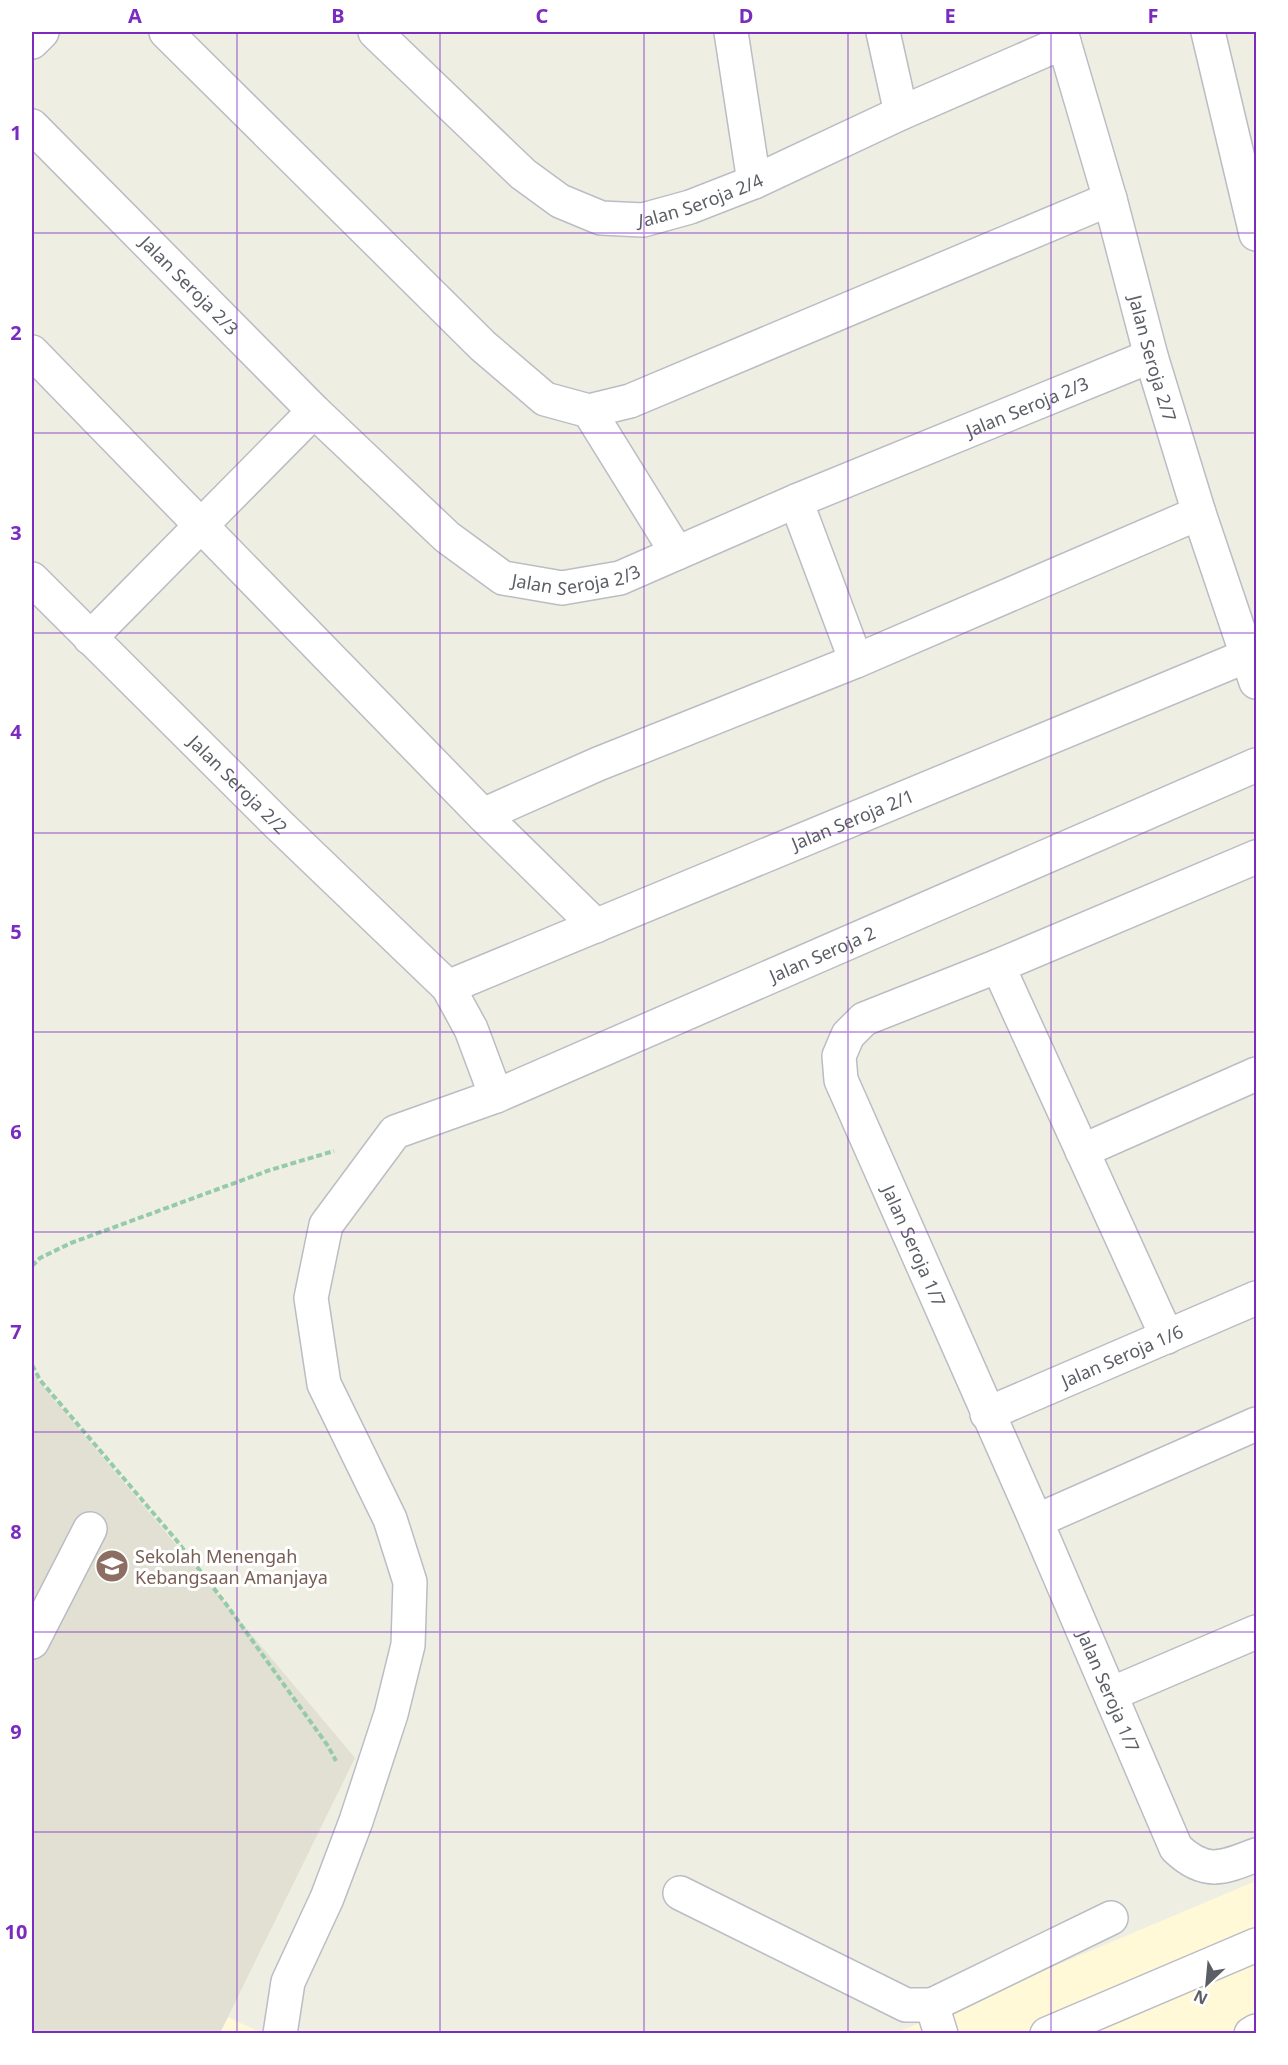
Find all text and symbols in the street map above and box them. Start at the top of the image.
text: A [128,2,142,29]
text: B [331,2,345,29]
text: C [536,2,549,29]
text: D [739,2,753,29]
text: E [944,2,956,29]
text: F [1148,2,1158,29]
text: 1 [10,119,22,146]
street label: Jalan Seroja 2/4 [636,168,767,232]
street label: Jalan Seroja 2/3 [134,229,244,340]
street label: Jalan Seroja 2/7 [1123,291,1182,424]
text: 2 [10,319,22,346]
street label: Jalan Seroja 2/3 [960,371,1092,443]
text: 3 [10,519,22,546]
street label: Jalan Seroja 2/3 [508,559,644,601]
text: 4 [10,718,22,745]
street label: Jalan Seroja 2/2 [182,728,293,839]
street label: Jalan Seroja 2/1 [786,783,917,856]
text: 5 [10,918,22,945]
street label: Jalan Seroja 2 [764,920,879,988]
text: 6 [10,1118,22,1145]
street label: Jalan Seroja 1/7 [876,1179,952,1310]
text: 7 [10,1318,22,1345]
street label: Jalan Seroja 1/6 [1056,1319,1187,1393]
text: 8 [10,1518,22,1545]
place label: Sekolah Menengah Kebangsaan Amanjaya [135,1544,328,1589]
school or university icon: Sekolah Menengah Kebangsaan Amanjaya [94,1548,130,1584]
street label: Jalan Seroja 1/7 [1071,1625,1146,1756]
text: 9 [10,1718,22,1745]
text: 10 [5,1918,27,1945]
north arrow [1177,1954,1237,2014]
text: N [1190,1985,1211,2010]

